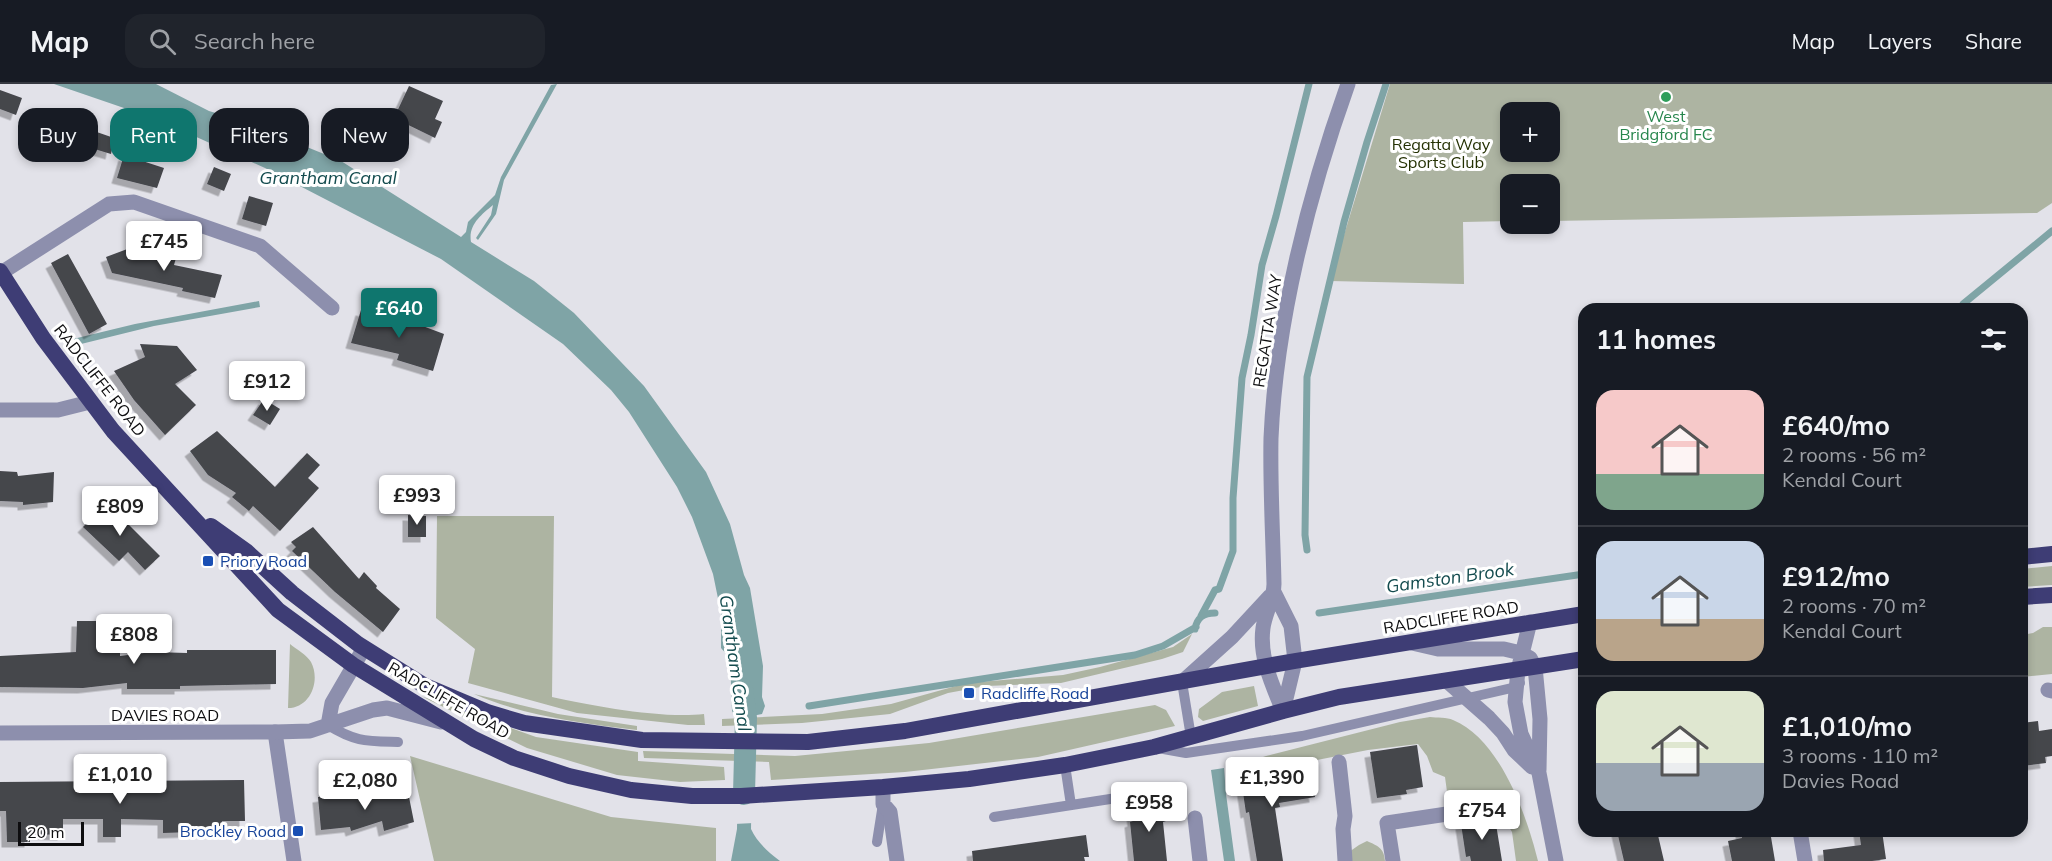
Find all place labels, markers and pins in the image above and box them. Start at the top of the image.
marker: West Bridgford FC [1659,90,1673,104]
place label: West Bridgford FC [1619,106,1713,144]
pin: £745 [128,221,200,272]
pin: £640 [363,288,435,339]
pin: £912 [231,361,303,412]
pin: £993 [381,475,453,526]
pin: £809 [84,486,156,537]
place label: Priory Road [220,551,307,571]
marker: Priory Road [201,554,215,568]
pin: £808 [98,614,170,665]
place label: Radcliffe Road [981,683,1089,703]
marker: Radcliffe Road [962,686,976,700]
pin: £1,010 [71,754,169,805]
pin: £1,390 [1223,757,1321,808]
pin: £2,080 [316,760,414,811]
pin: £958 [1113,782,1185,833]
pin: £754 [1446,790,1518,841]
place label: Brockley Road [180,821,286,841]
marker: Brockley Road [291,824,305,838]

